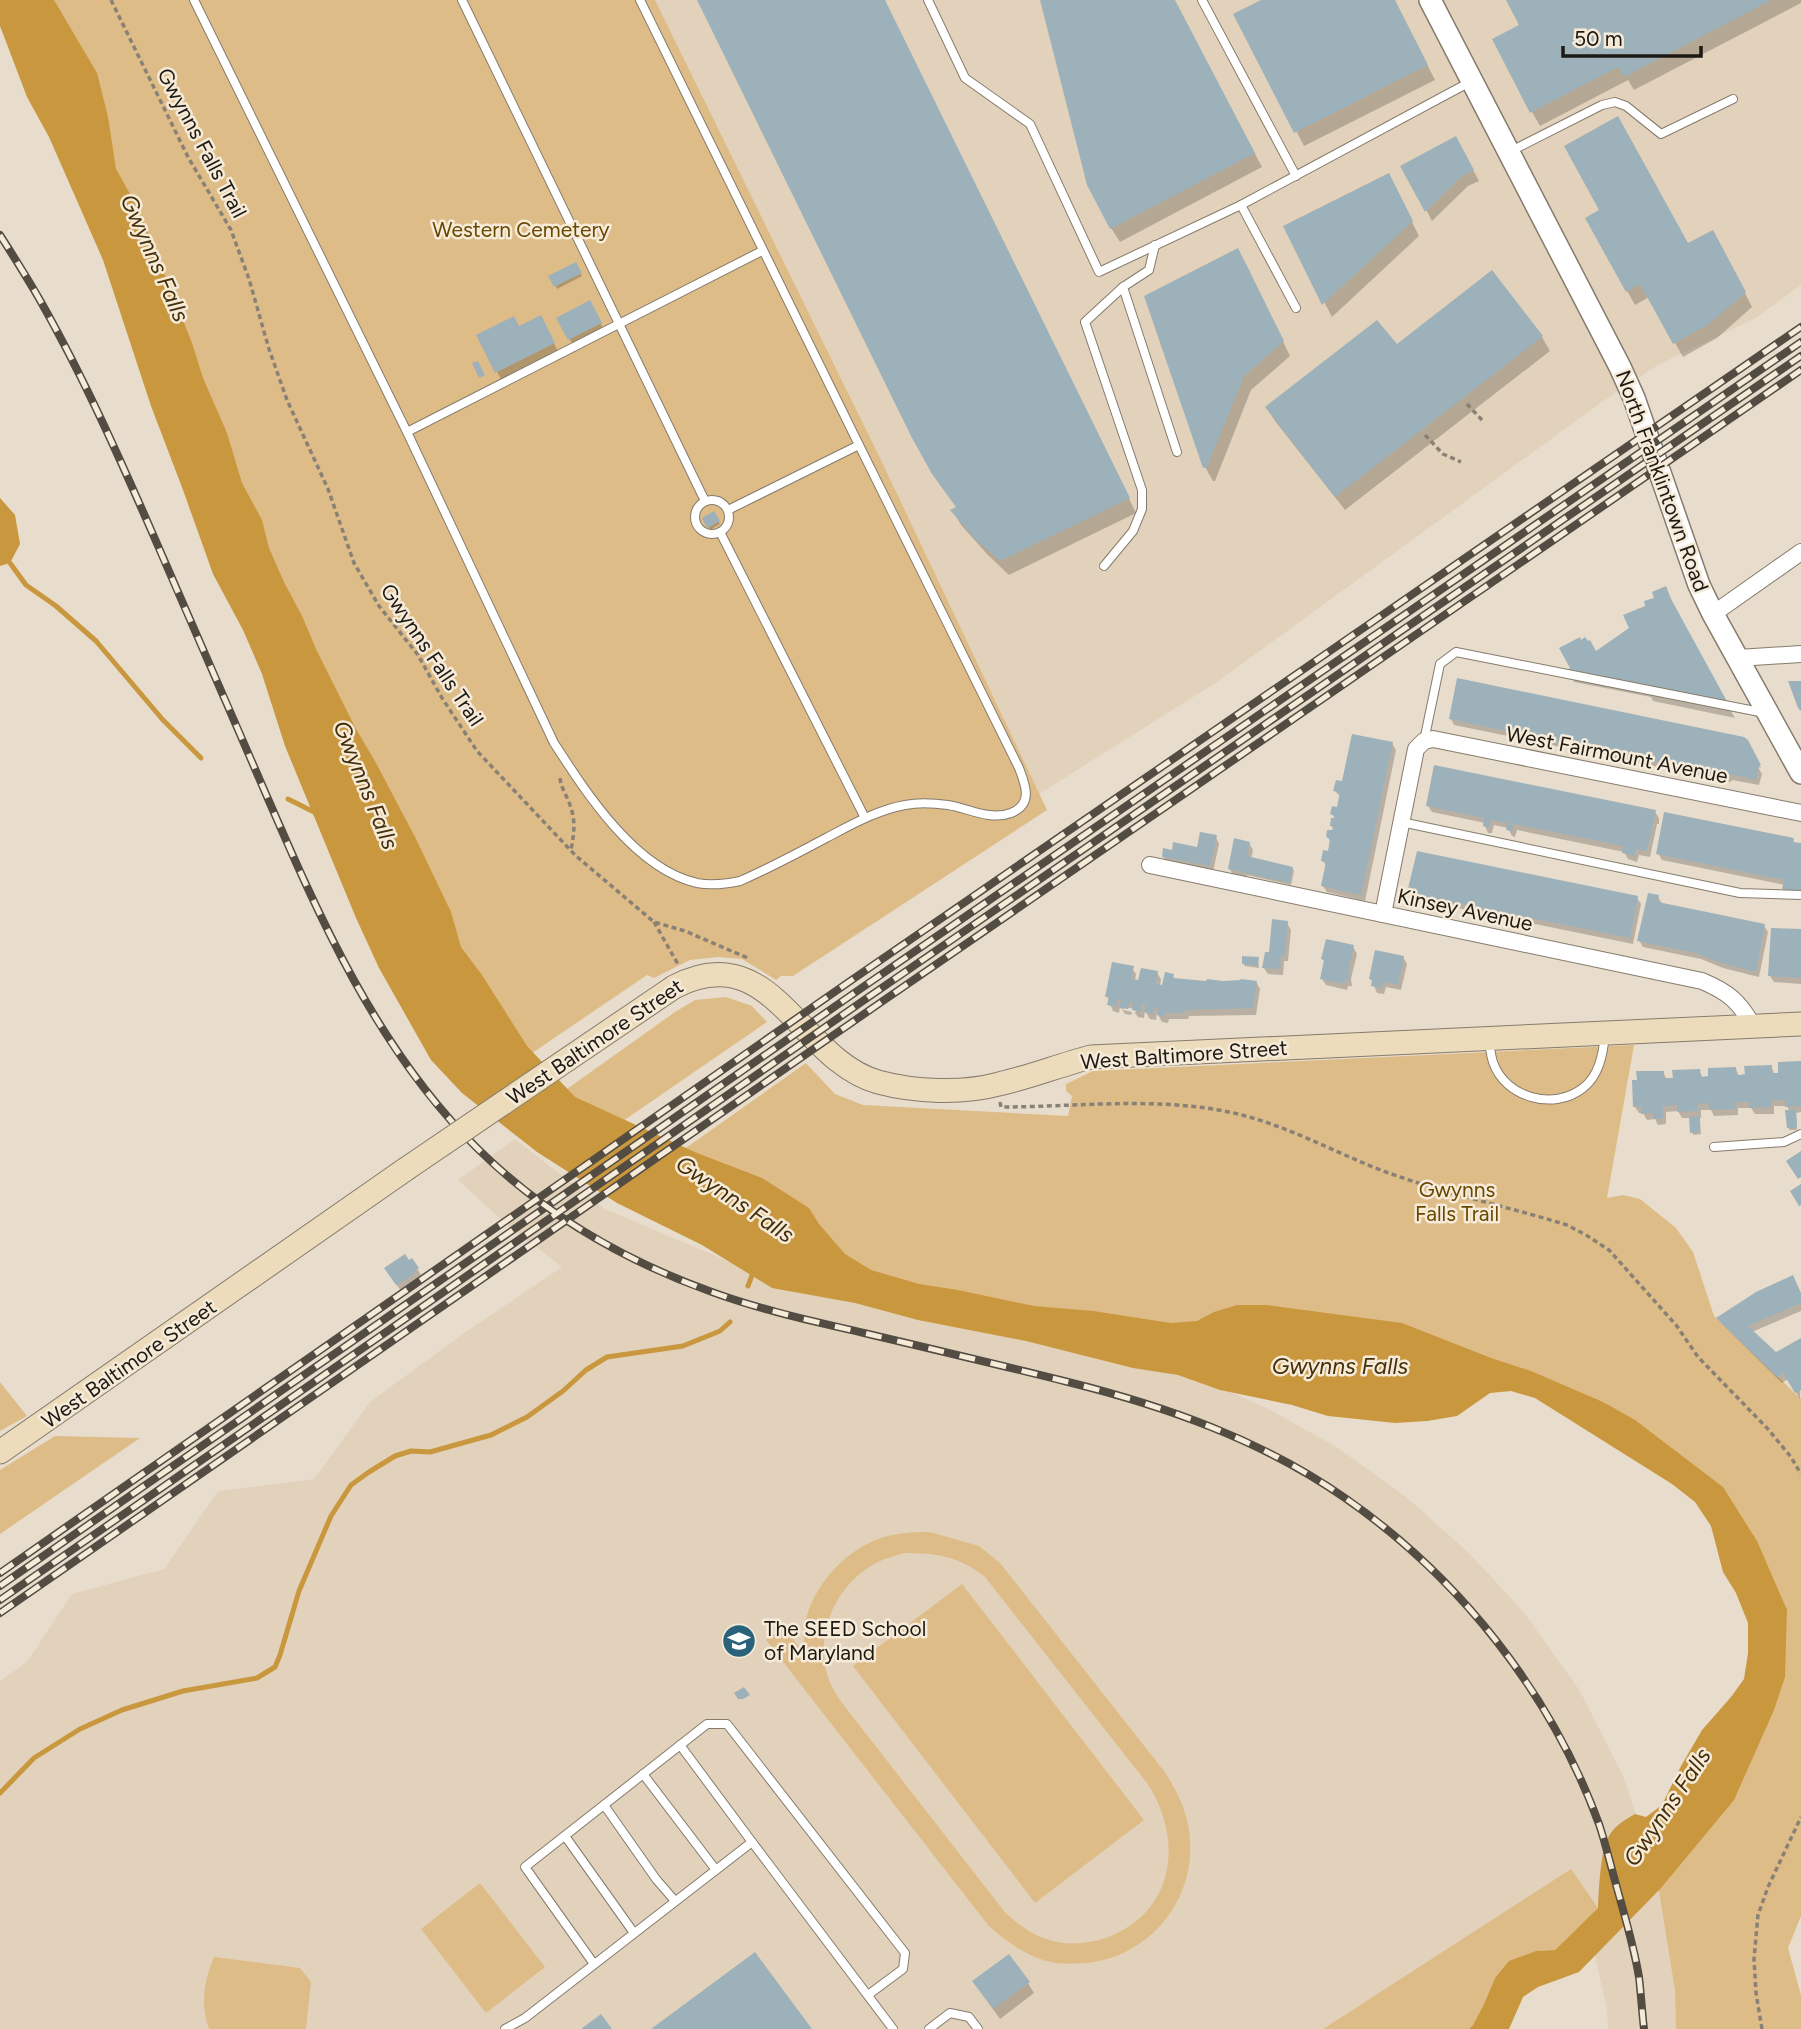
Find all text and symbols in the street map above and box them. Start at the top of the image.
scale bar [1563,14,1701,58]
text: 50 m [1574,26,1623,51]
street label: Gwynns Falls Trail [152,64,252,222]
water label: Gwynns Falls [114,190,196,326]
park label: Western Cemetery [432,217,610,242]
street label: North Franklintown Road [1611,367,1714,595]
street label: Gwynns Falls Trail [376,579,489,731]
water label: Gwynns Falls [327,716,405,854]
street label: West Fairmount Avenue [1504,721,1730,788]
street label: Kinsey Avenue [1395,883,1535,936]
street label: West Baltimore Street [502,973,688,1110]
street label: West Baltimore Street [1080,1035,1288,1074]
water label: Gwynns Falls [671,1149,800,1249]
park label: Gwynns Falls Trail [1415,1177,1499,1226]
street label: West Baltimore Street [37,1294,221,1433]
water label: Gwynns Falls [1272,1352,1409,1380]
place label: The SEED School of Maryland [764,1616,926,1665]
school or university icon: The SEED School of Maryland [720,1622,758,1660]
water label: Gwynns Falls [1617,1742,1717,1871]

